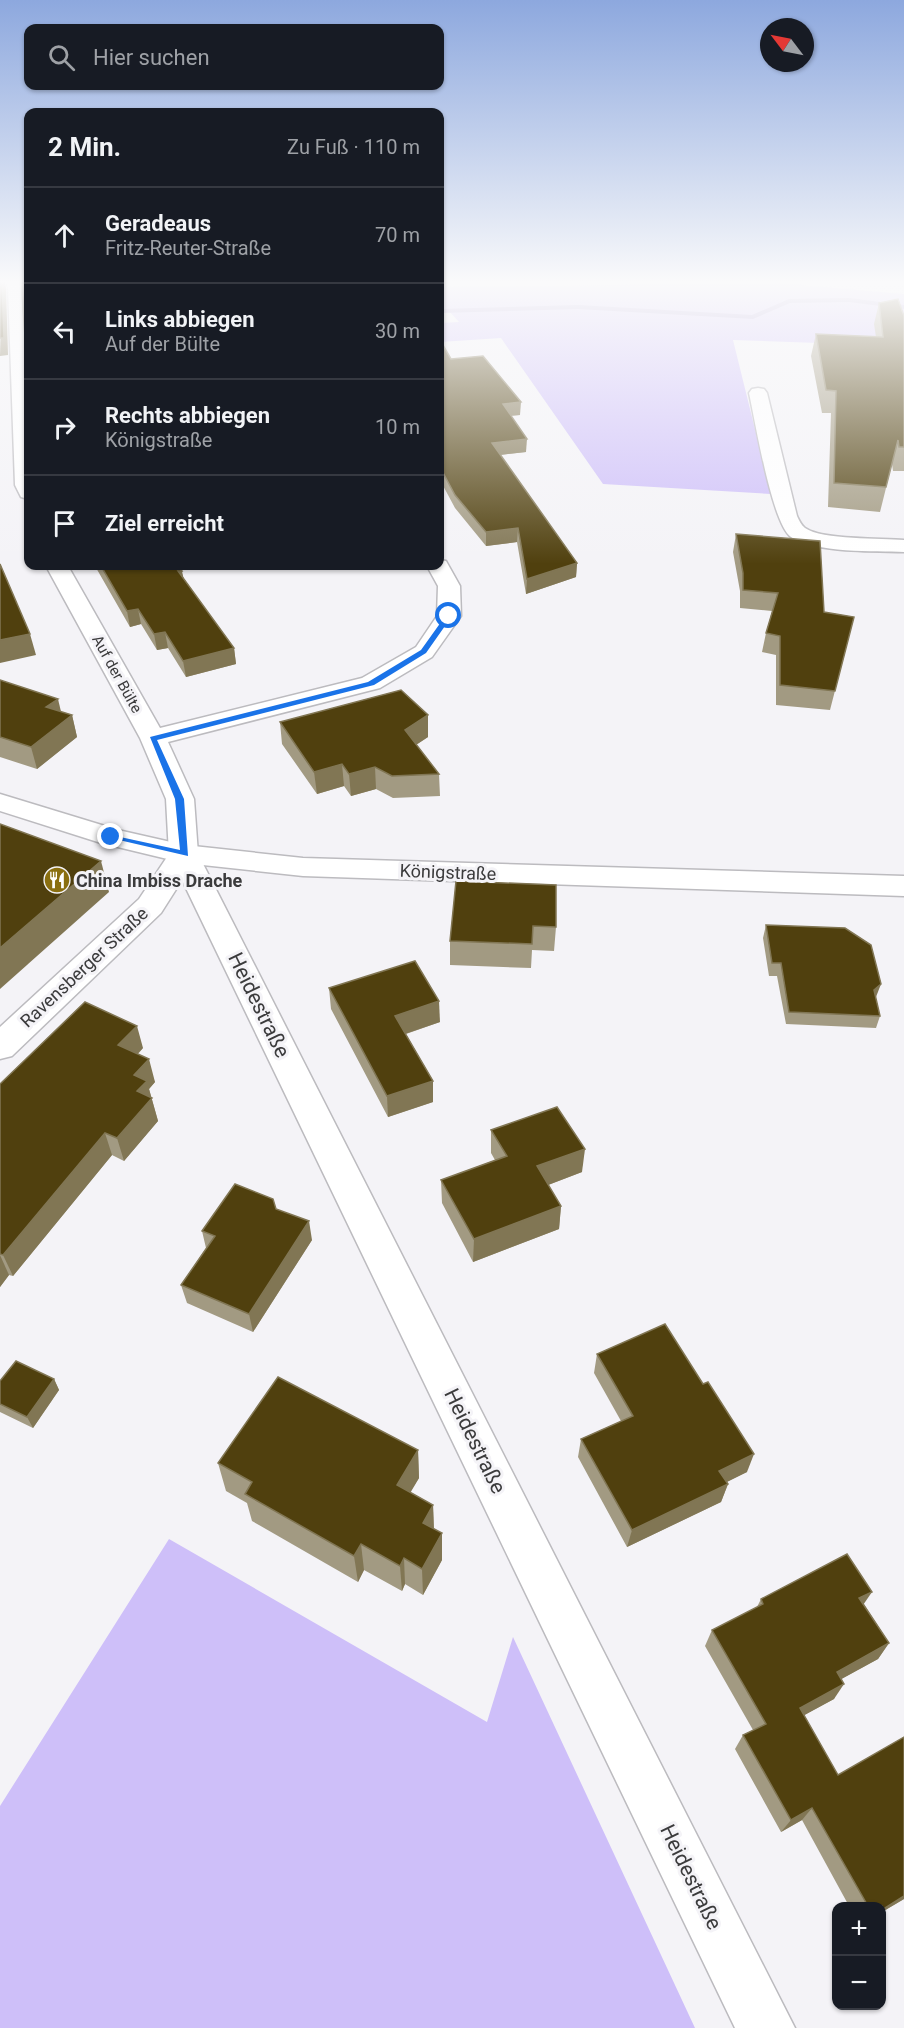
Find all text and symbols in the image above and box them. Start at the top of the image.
north arrow [760,18,814,72]
search box [24,24,444,90]
icon: search [45,41,78,74]
text: Hier suchen [93,45,210,70]
text: 2 Min. [48,132,121,162]
text: Zu Fuß · 110 m [287,135,420,159]
text: Geradeaus [105,211,211,236]
icon: ahead [48,219,81,252]
text: 70 m [375,223,420,247]
text: Fritz-Reuter-Straße [105,236,271,260]
text: Links abbiegen [105,307,255,332]
icon: left [48,315,81,348]
text: 30 m [375,319,420,343]
text: Auf der Bülte [105,332,220,356]
text: Rechts abbiegen [105,403,270,428]
icon: right [48,411,81,444]
text: 10 m [375,415,420,439]
text: Königstraße [105,428,212,452]
icon: arrive [48,507,81,540]
text: Ziel erreicht [105,511,224,536]
route start [435,602,461,628]
street label: Auf der Bülte [88,632,146,716]
route end [97,823,123,849]
street label: Königstraße [399,860,497,884]
restaurant icon: China Imbiss Drache [42,865,72,895]
place label: China Imbiss Drache [76,870,243,891]
street label: Ravensberger Straße [16,903,152,1031]
street label: Heidestraße [223,949,295,1061]
street label: Heidestraße [439,1385,511,1497]
street label: Heidestraße [655,1821,727,1933]
map controls [832,1902,886,2010]
button: + [832,1902,886,1956]
button: − [832,1956,886,2010]

